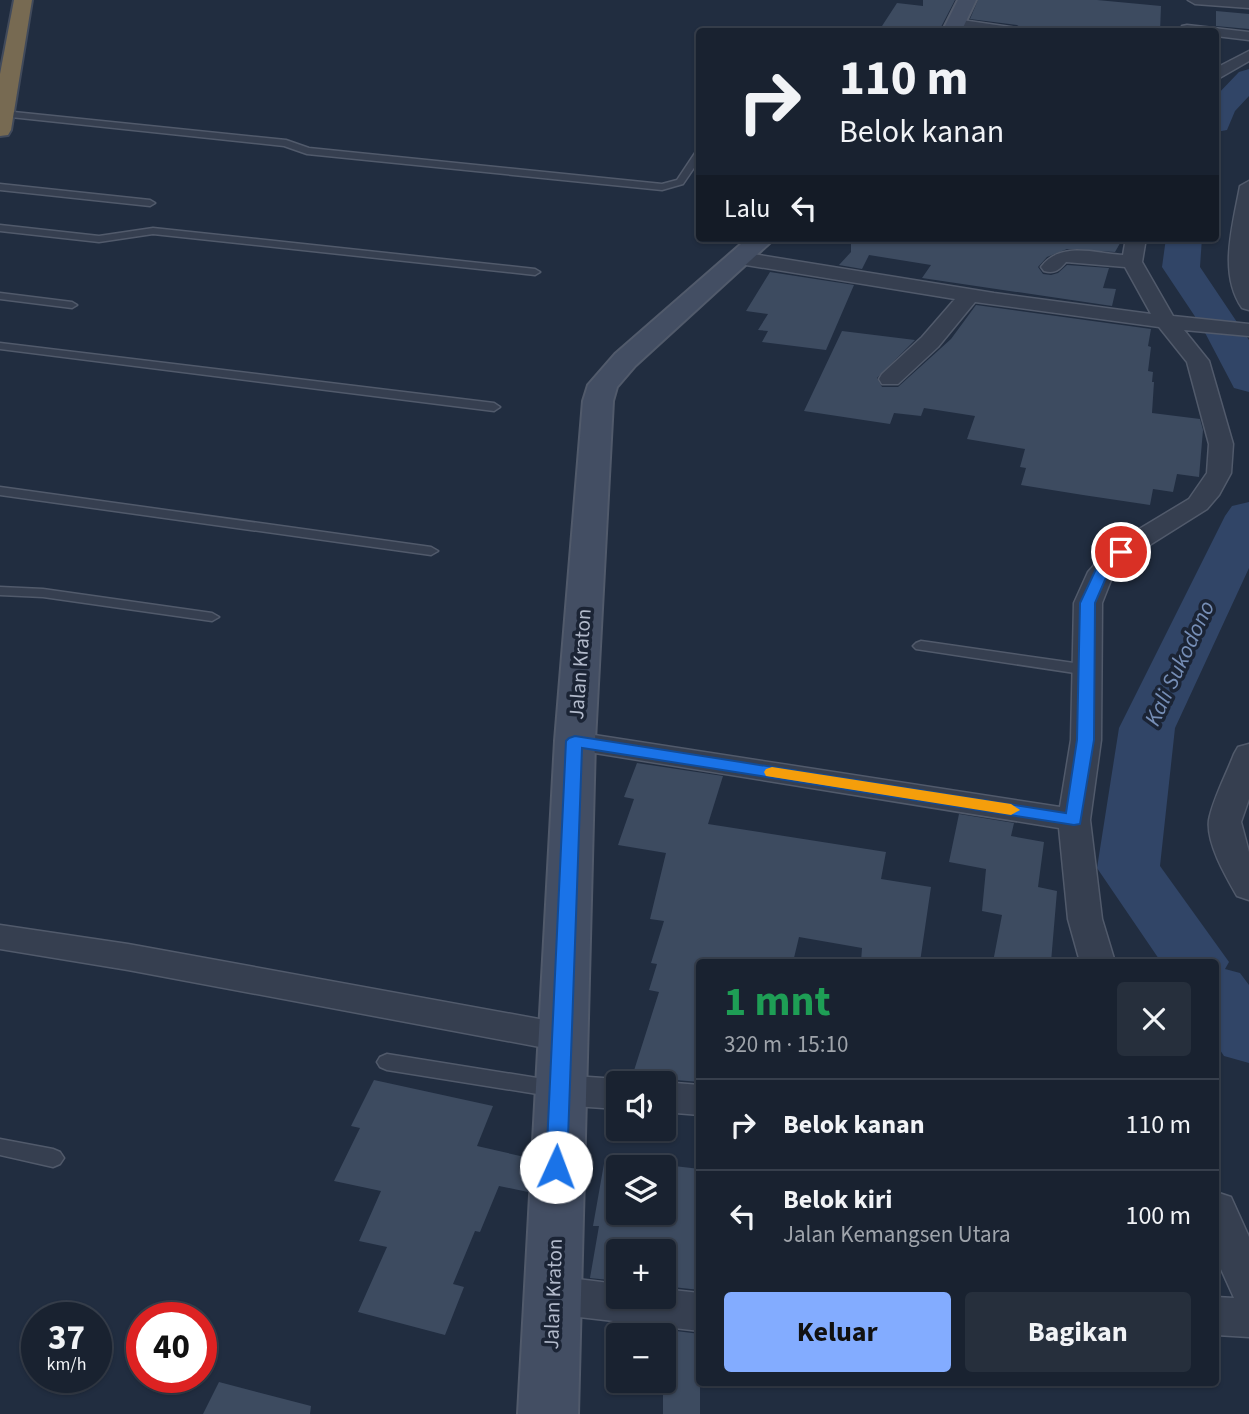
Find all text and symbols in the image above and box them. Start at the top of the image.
text: 110 m [839,44,968,114]
icon: right [724,56,815,147]
text: Belok kanan [839,109,1004,155]
icon: left [785,189,823,227]
text: Lalu [724,190,771,227]
pin [1091,522,1151,582]
icon: arrive [1102,533,1140,571]
water label: Kali Sukodono [1136,595,1223,731]
street label: Jalan Kraton [561,607,599,721]
text: 1 mnt [724,972,831,1032]
button: close [1117,982,1191,1056]
text: 320 m · 15:10 [724,1028,848,1061]
map controls [606,1071,676,1393]
button: sound [606,1071,676,1141]
icon: right [724,1106,762,1144]
text: Belok kanan [783,1106,925,1143]
text: 110 m [1125,1106,1191,1143]
position arrow [519,1130,593,1204]
button: layers [606,1155,676,1225]
text: Belok kiri [783,1181,892,1218]
icon: left [724,1197,762,1235]
text: 100 m [1125,1197,1191,1234]
text: Jalan Kemangsen Utara [783,1218,1011,1251]
street label: Jalan Kraton [536,1238,570,1350]
button: + [606,1239,676,1309]
button: Keluar [724,1292,951,1372]
button: Bagikan [965,1292,1191,1372]
speed limit sign: 40 [126,1302,217,1393]
text: 37 [48,1313,85,1363]
button: − [606,1323,676,1393]
text: km/h [47,1352,86,1377]

